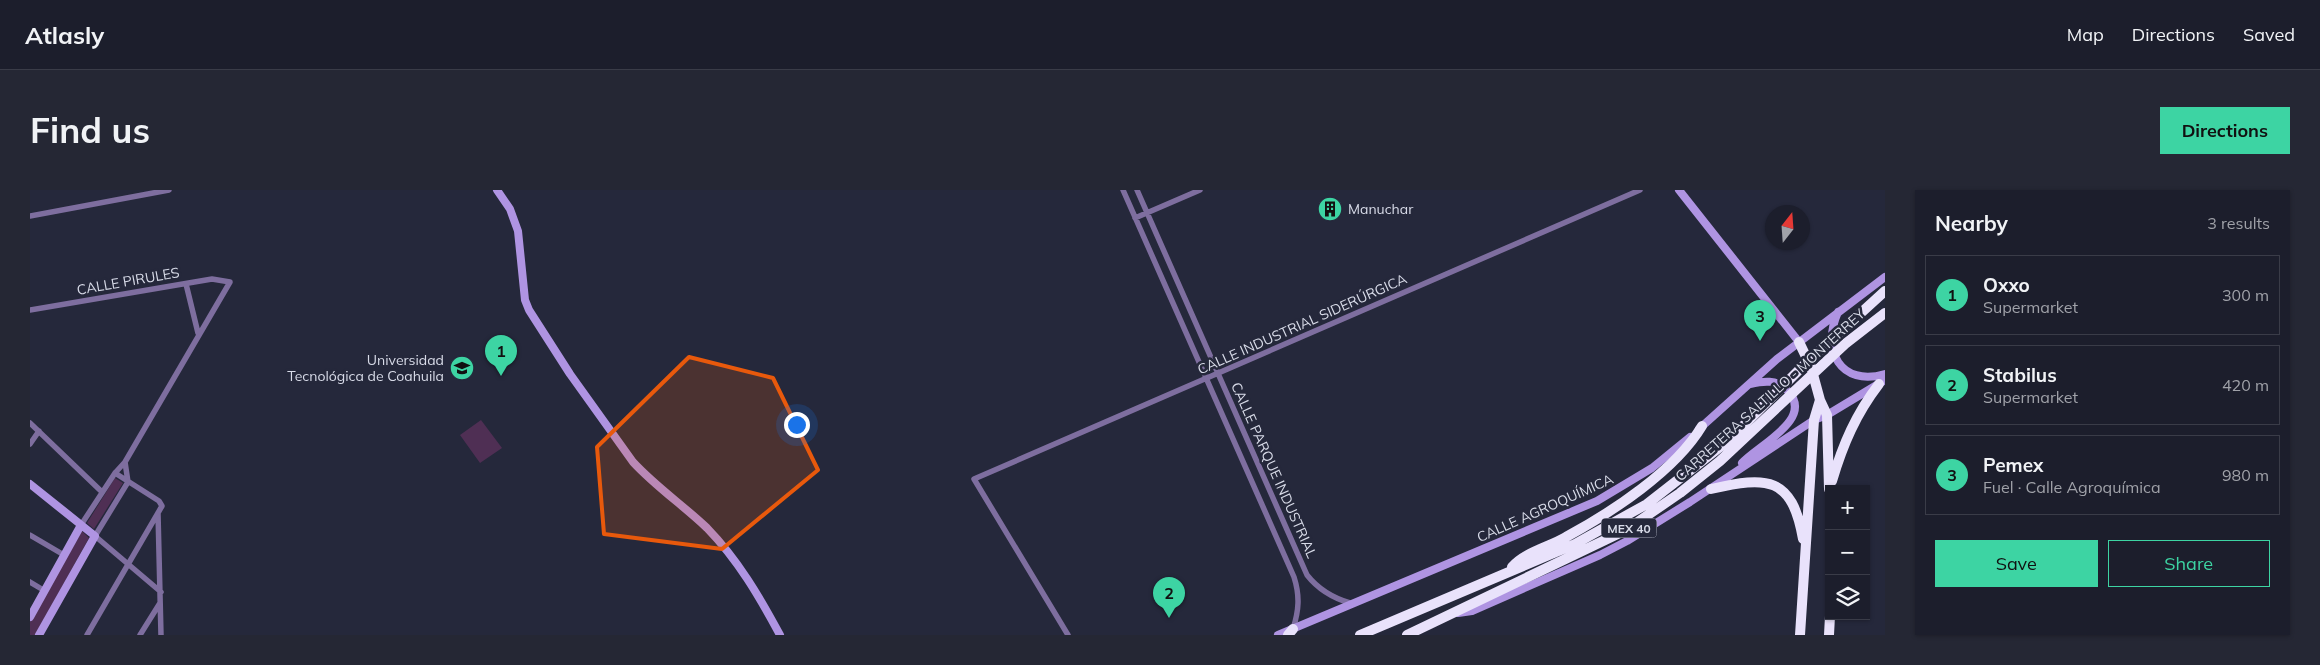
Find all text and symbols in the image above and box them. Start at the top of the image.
text: Atlasly [25,20,104,50]
text: Map [2067,23,2104,46]
text: Directions [2132,23,2215,46]
text: Saved [2243,23,2295,46]
button: Directions [2160,107,2290,154]
text: Find us [30,108,150,152]
building icon: Manuchar [1317,196,1343,222]
place label: Manuchar [1348,200,1414,218]
north arrow [1765,205,1810,250]
text: Nearby [1935,210,2008,236]
text: 3 results [2207,213,2270,233]
street label: CALLE PIRULES [75,263,181,299]
street label: CALLE INDUSTRIAL SIDERÚRGICA [1194,269,1410,378]
text: Oxxo [1983,273,2030,297]
text: 1 [1947,285,1957,305]
text: 300 m [2222,285,2269,305]
text: Supermarket [1983,297,2078,317]
pin: 3 [1744,300,1776,341]
street label: CARRETERA SALTILLO - MONTERREY [1671,305,1869,485]
pin: 1 [485,335,517,376]
place label: Universidad Tecnológica de Coahuila [287,351,444,385]
school or university icon: Universidad Tecnológica de Coahuila [449,355,475,381]
text: Stabilus [1983,363,2057,387]
text: 2 [1947,375,1957,395]
text: 420 m [2222,375,2269,395]
street label: CALLE PARQUE INDUSTRIAL [1227,379,1321,561]
text: Supermarket [1983,387,2078,407]
your location [784,412,810,438]
text: Pemex [1983,453,2043,477]
text: 3 [1947,465,1957,485]
text: 980 m [2222,465,2269,485]
street label: CALLE AGROQUÍMICA [1474,470,1617,546]
text: Fuel · Calle Agroquímica [1983,477,2161,497]
map controls [1825,485,1870,620]
button: + [1825,485,1870,530]
road number: MEX 40 [1602,518,1656,538]
button: − [1825,530,1870,575]
button: Save [1935,540,2098,587]
button: Share [2108,540,2270,587]
button: layers [1825,575,1870,620]
pin: 2 [1153,577,1185,618]

